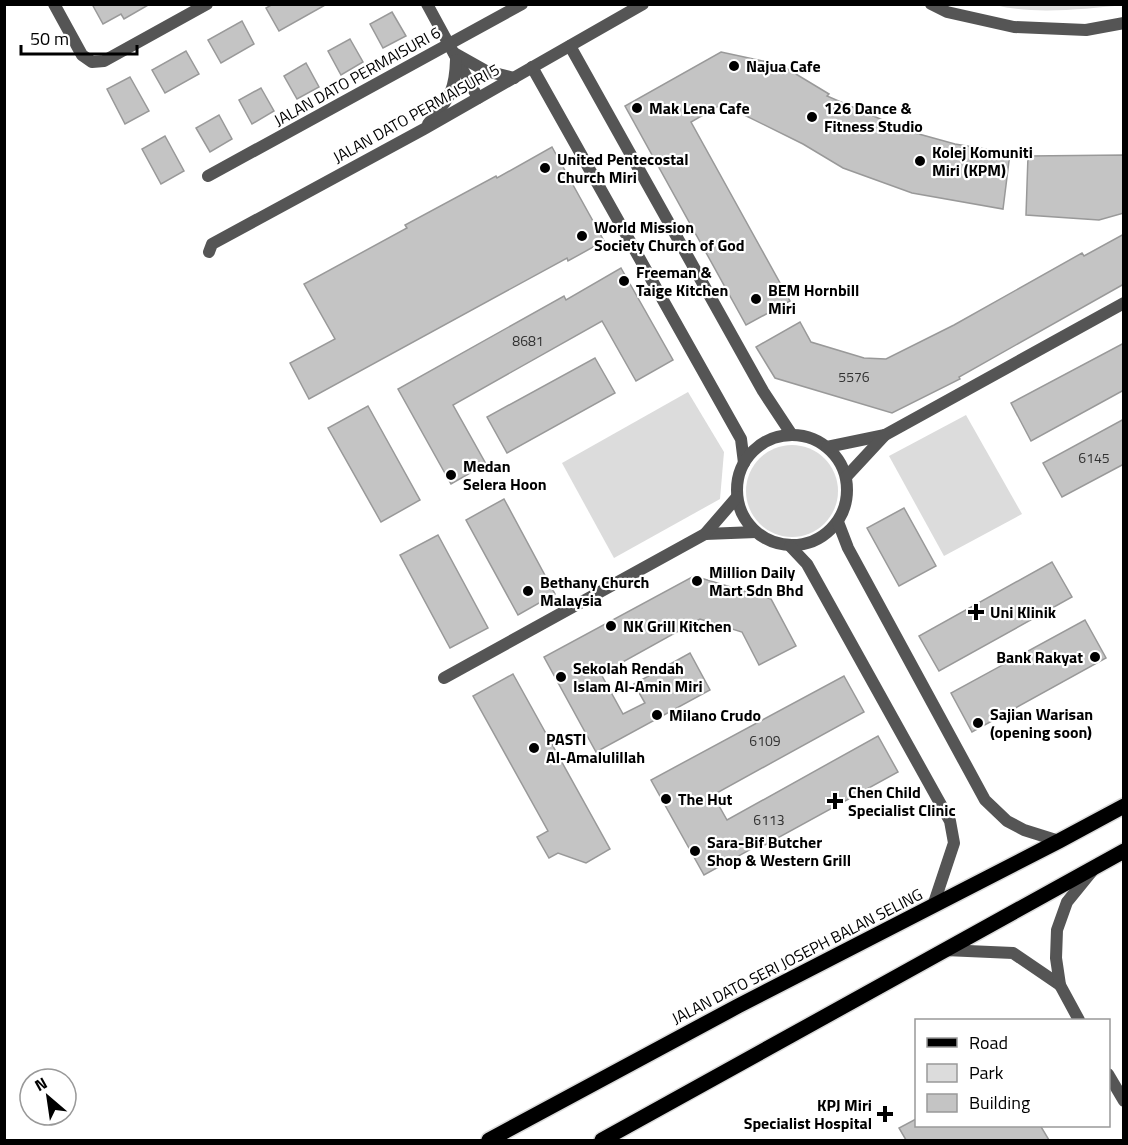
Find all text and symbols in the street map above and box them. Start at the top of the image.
scale bar [21,18,136,56]
street label: JALAN DATO PERMAISURI 6 [269,20,445,132]
text: 50 m [30,25,69,52]
place label: Najua Cafe [746,54,821,78]
street label: JALAN DATO PERMAISURI 5 [328,57,504,169]
marker: Najua Cafe [727,59,741,73]
place label: Mak Lena Cafe [649,96,750,120]
place label: 126 Dance & Fitness Studio [824,96,923,138]
marker: Mak Lena Cafe [630,101,644,115]
marker: 126 Dance & Fitness Studio [805,110,819,124]
place label: Kolej Komuniti Miri (KPM) [932,140,1033,182]
place label: United Pentecostal Church Miri [557,147,689,189]
marker: Kolej Komuniti Miri (KPM) [913,154,927,168]
marker: United Pentecostal Church Miri [538,161,552,175]
place label: World Mission Society Church of God [594,215,745,257]
marker: World Mission Society Church of God [575,229,589,243]
place label: Freeman & Taige Kitchen [636,260,728,302]
marker: Freeman & Taige Kitchen [617,274,631,288]
place label: BEM Hornbill Miri [768,278,859,320]
marker: BEM Hornbill Miri [749,292,763,306]
house number: 8681 [512,330,544,351]
house number: 5576 [838,366,870,387]
house number: 6145 [1078,447,1110,468]
place label: Medan Selera Hoon [463,454,547,496]
marker: Medan Selera Hoon [444,468,458,482]
place label: Million Daily Mart Sdn Bhd [709,560,803,602]
place label: Bethany Church Malaysia [540,570,649,612]
marker: Million Daily Mart Sdn Bhd [690,574,704,588]
marker: Bethany Church Malaysia [521,584,535,598]
place label: Uni Klinik [990,600,1057,624]
marker: Uni Klinik [967,603,985,621]
place label: NK Grill Kitchen [623,614,732,638]
marker: NK Grill Kitchen [604,619,618,633]
place label: Bank Rakyat [996,645,1083,669]
marker: Bank Rakyat [1088,650,1102,664]
place label: Sekolah Rendah Islam Al-Amin Miri [573,656,703,698]
marker: Sekolah Rendah Islam Al-Amin Miri [554,670,568,684]
place label: Sajian Warisan (opening soon) [990,702,1093,744]
place label: Milano Crudo [669,703,761,727]
marker: Milano Crudo [650,708,664,722]
marker: Sajian Warisan (opening soon) [971,716,985,730]
place label: PASTI Al-Amalulillah [546,727,645,769]
house number: 6109 [749,730,781,751]
marker: PASTI Al-Amalulillah [527,741,541,755]
place label: Chen Child Specialist Clinic [848,780,956,822]
place label: The Hut [678,787,733,811]
marker: The Hut [659,792,673,806]
marker: Chen Child Specialist Clinic [826,792,844,810]
house number: 6113 [753,809,785,830]
place label: Sara-Bif Butcher Shop & Western Grill [707,830,851,872]
marker: Sara-Bif Butcher Shop & Western Grill [688,844,702,858]
street label: JALAN DATO SERI JOSEPH BALAN SELING [667,882,927,1030]
legend [915,1019,1110,1127]
text: Road [969,1029,1008,1056]
text: Park [969,1059,1004,1086]
north arrow [18,1067,78,1127]
text: N [30,1071,51,1097]
text: Building [969,1089,1030,1116]
place label: KPJ Miri Specialist Hospital [744,1093,872,1135]
marker: KPJ Miri Specialist Hospital [876,1105,894,1123]

